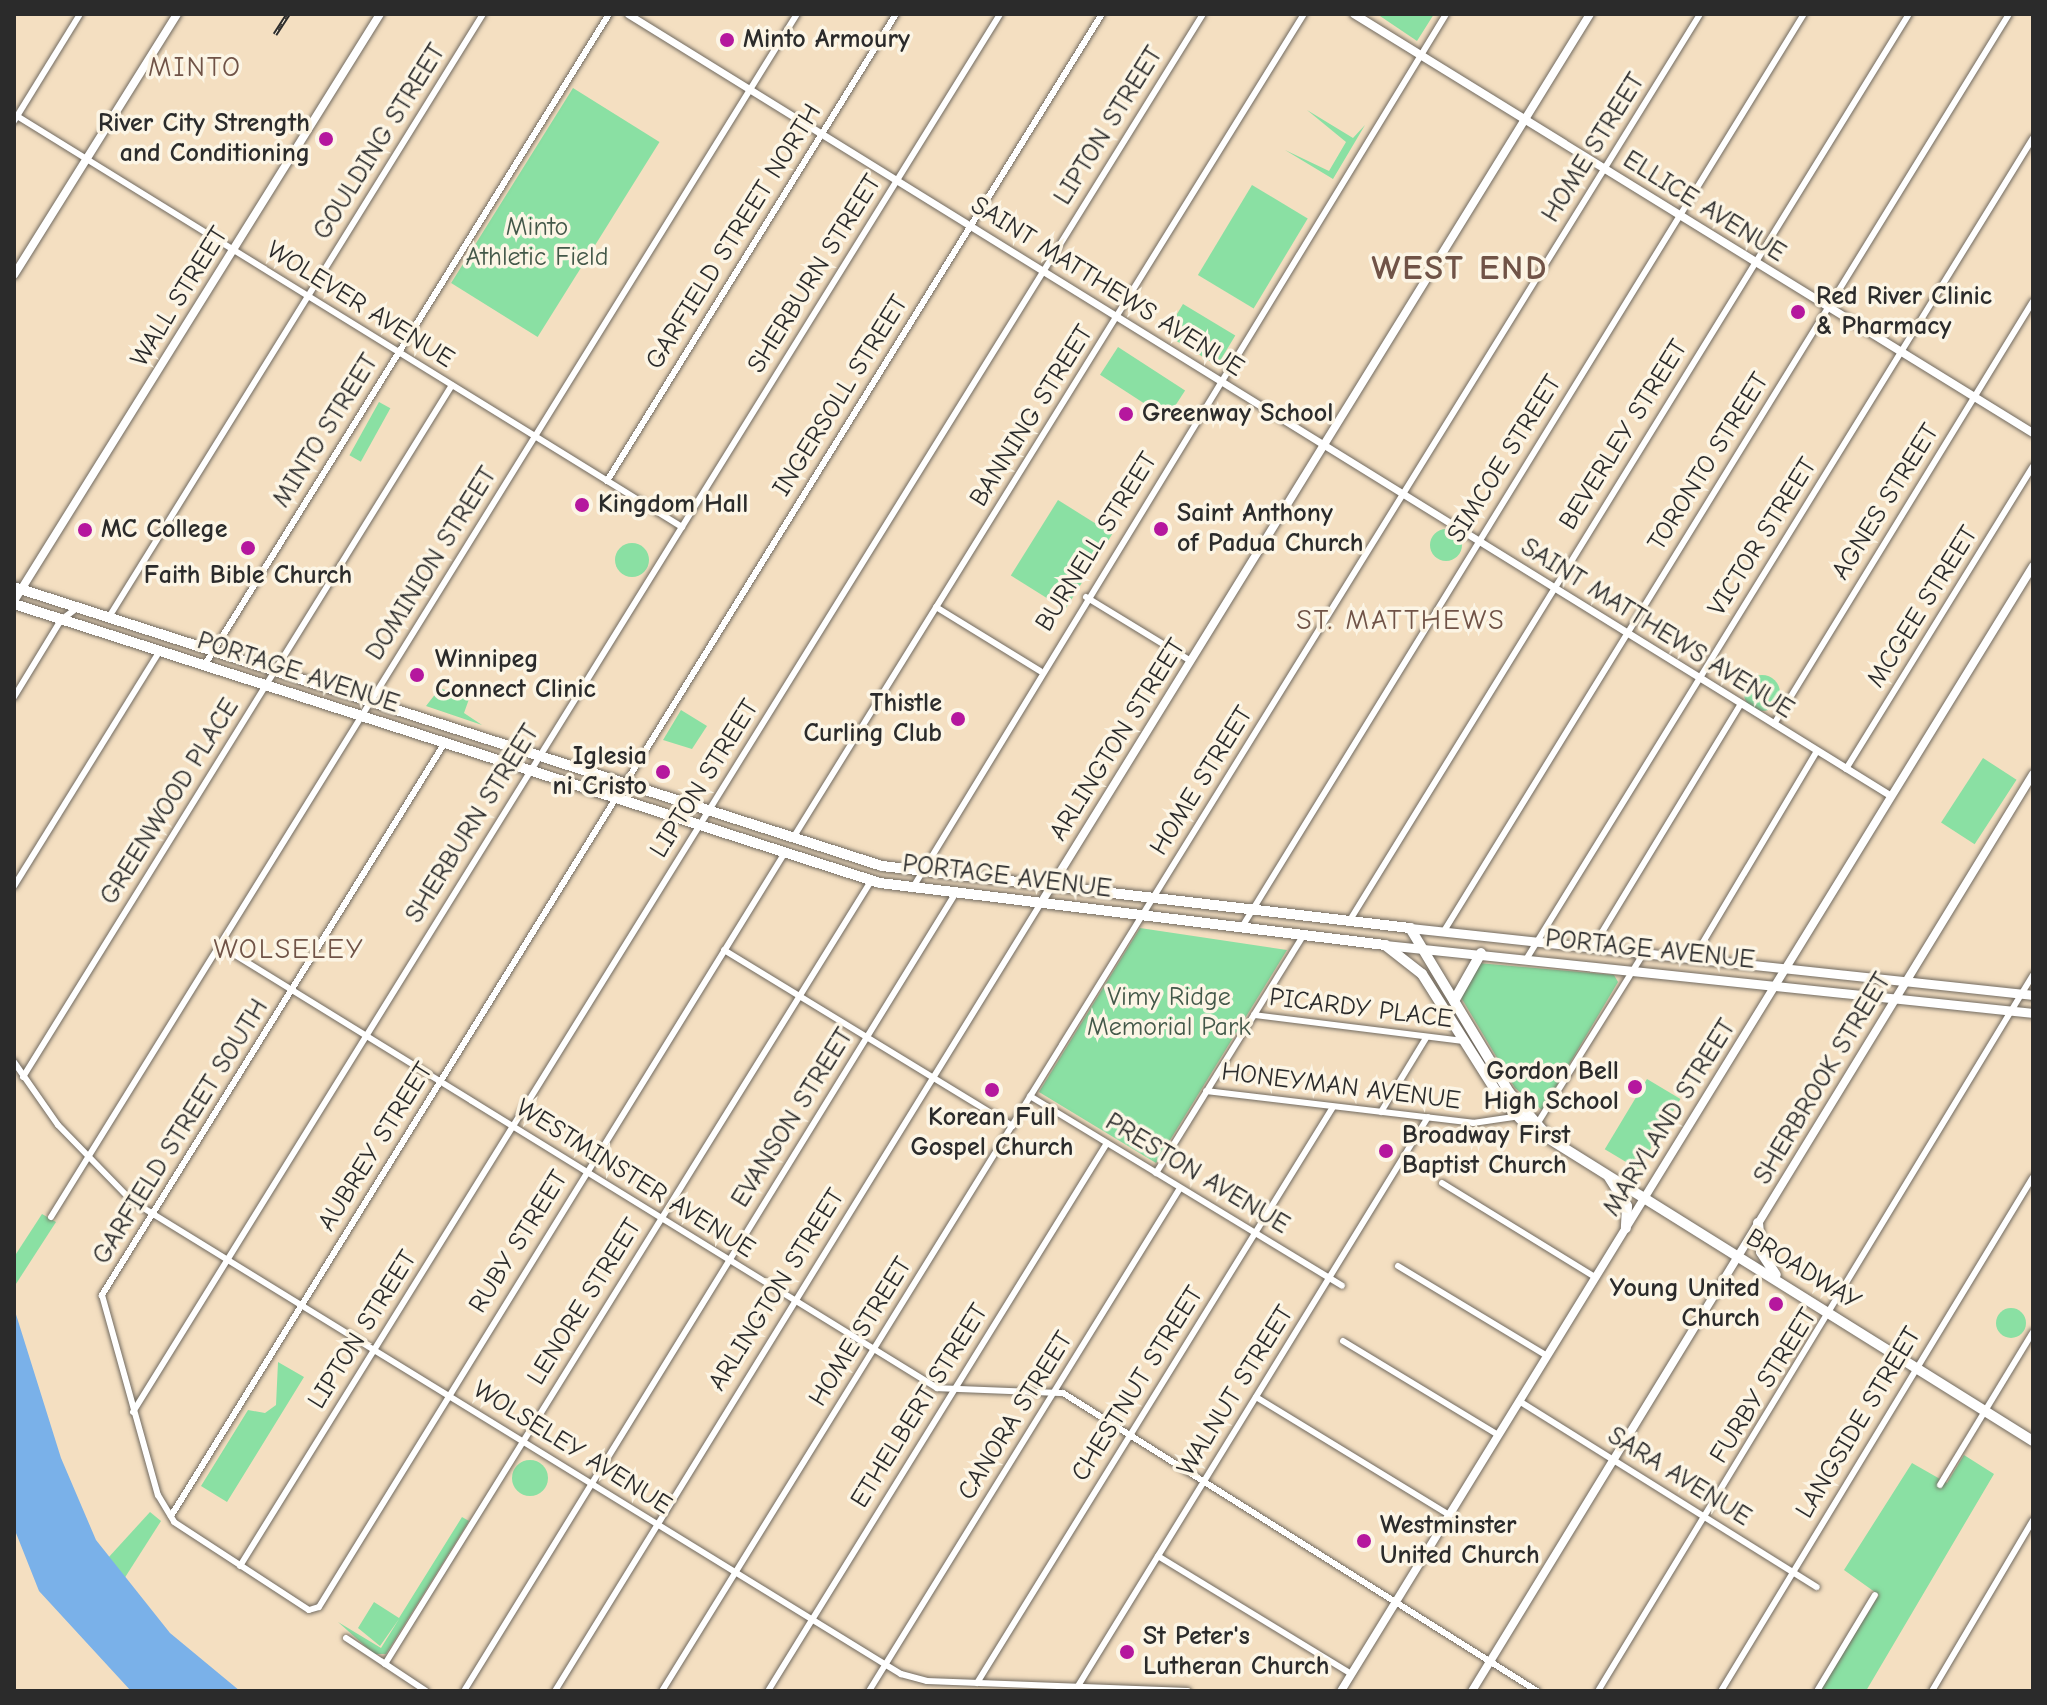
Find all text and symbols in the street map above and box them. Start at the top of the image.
place label: Minto Armoury [743,24,910,56]
marker: Minto Armoury [718,31,736,49]
street label: GOULDING STREET [307,38,453,246]
street label: LIPTON STREET [1048,41,1170,211]
district label: MINTO [148,50,242,84]
street label: HOME STREET [1536,68,1652,228]
street label: GARFIELD STREET NORTH [639,99,829,375]
place label: River City Strength and Conditioning [98,108,310,170]
marker: River City Strength and Conditioning [317,130,335,148]
street label: ELLICE AVENUE [1617,145,1791,269]
street label: SHERBURN STREET [741,169,889,379]
street label: SAINT MATTHEWS AVENUE [965,190,1249,384]
park label: Minto Athletic Field [465,212,609,274]
street label: WALL STREET [125,221,235,373]
street label: WOLEVER AVENUE [261,235,459,375]
district label: WEST END [1372,249,1548,289]
place label: Red River Clinic & Pharmacy [1816,281,1992,342]
street label: INGERSOLL STREET [767,290,915,502]
marker: Red River Clinic & Pharmacy [1787,301,1809,323]
street label: BANNING STREET [964,319,1100,513]
street label: BEVERLEY STREET [1553,334,1695,536]
street label: MINTO STREET [266,349,386,513]
street label: TORONTO STREET [1642,367,1776,557]
street label: SIMCOE STREET [1441,369,1569,549]
place label: Greenway School [1142,398,1333,430]
marker: Greenway School [1117,405,1135,423]
street label: AGNES STREET [1826,418,1946,586]
street label: BURNELL STREET [1029,447,1165,637]
street label: VICTOR STREET [1702,452,1824,622]
street label: DOMINION STREET [360,461,504,667]
place label: Kingdom Hall [598,489,748,521]
marker: Kingdom Hall [573,496,591,514]
place label: Saint Anthony of Padua Church [1177,498,1363,560]
place label: MC College [101,514,227,546]
marker: Saint Anthony of Padua Church [1152,520,1170,538]
street label: MCGEE STREET [1861,520,1985,694]
marker: MC College [76,521,94,539]
street label: SAINT MATTHEWS AVENUE [1515,532,1799,726]
marker: Faith Bible Church [239,539,257,557]
place label: Faith Bible Church [144,560,352,592]
district label: ST. MATTHEWS [1296,603,1506,637]
street label: PORTAGE AVENUE [193,626,403,720]
street label: ARLINGTON STREET [1043,633,1193,847]
place label: Winnipeg Connect Clinic [435,644,596,706]
marker: Winnipeg Connect Clinic [406,664,428,686]
place label: Thistle Curling Club [803,688,942,750]
street label: GREENWOOD PLACE [94,693,246,911]
street label: LIPTON STREET [644,694,766,864]
street label: HOME STREET [1144,701,1260,861]
marker: Thistle Curling Club [949,710,967,728]
street label: SHERBURN STREET [399,719,547,929]
place label: Iglesia ni Cristo [552,741,647,802]
marker: Iglesia ni Cristo [654,763,672,781]
street label: PORTAGE AVENUE [901,849,1113,905]
street label: PORTAGE AVENUE [1544,923,1756,977]
district label: WOLSELEY [213,932,365,966]
street label: SHERBROOK STREET [1748,968,1898,1190]
park label: Vimy Ridge Memorial Park [1087,982,1251,1044]
street label: PICARDY PLACE [1268,982,1454,1036]
street label: GARFIELD STREET SOUTH [87,994,275,1270]
street label: MARYLAND STREET [1597,1014,1743,1222]
street label: EVANSON STREET [725,1023,861,1213]
place label: Gordon Bell High School [1484,1056,1619,1118]
street label: AUBREY STREET [312,1057,440,1237]
street label: HONEYMAN AVENUE [1220,1057,1462,1117]
marker: Gordon Bell High School [1626,1078,1644,1096]
marker: Korean Full Gospel Church [983,1081,1001,1099]
street label: WESTMINSTER AVENUE [510,1093,760,1265]
place label: Korean Full Gospel Church [910,1102,1074,1164]
street label: PRESTON AVENUE [1099,1107,1295,1241]
place label: Broadway First Baptist Church [1402,1120,1570,1182]
marker: Broadway First Baptist Church [1377,1142,1395,1160]
street label: RUBY STREET [463,1165,575,1319]
street label: ARLINGTON STREET [702,1183,852,1397]
street label: LENORE STREET [521,1213,649,1391]
street label: BROADWAY [1740,1222,1866,1318]
street label: LIPTON STREET [302,1245,424,1415]
street label: HOME STREET [803,1252,919,1412]
place label: Young United Church [1610,1273,1760,1334]
street label: CHESTNUT STREET [1065,1281,1211,1487]
marker: Young United Church [1767,1295,1785,1313]
street label: ETHELBERT STREET [845,1298,995,1514]
street label: WALNUT STREET [1171,1300,1301,1482]
street label: FURBY STREET [1704,1303,1824,1469]
street label: LANGSIDE STREET [1790,1322,1928,1524]
street label: CANORA STREET [952,1326,1080,1506]
street label: WOLSELEY AVENUE [467,1374,677,1522]
street label: SARA AVENUE [1602,1421,1756,1533]
place label: Westminster United Church [1380,1510,1540,1572]
marker: Westminster United Church [1355,1532,1373,1550]
place label: St Peter's Lutheran Church [1143,1621,1330,1682]
marker: St Peter's Lutheran Church [1118,1643,1136,1661]

